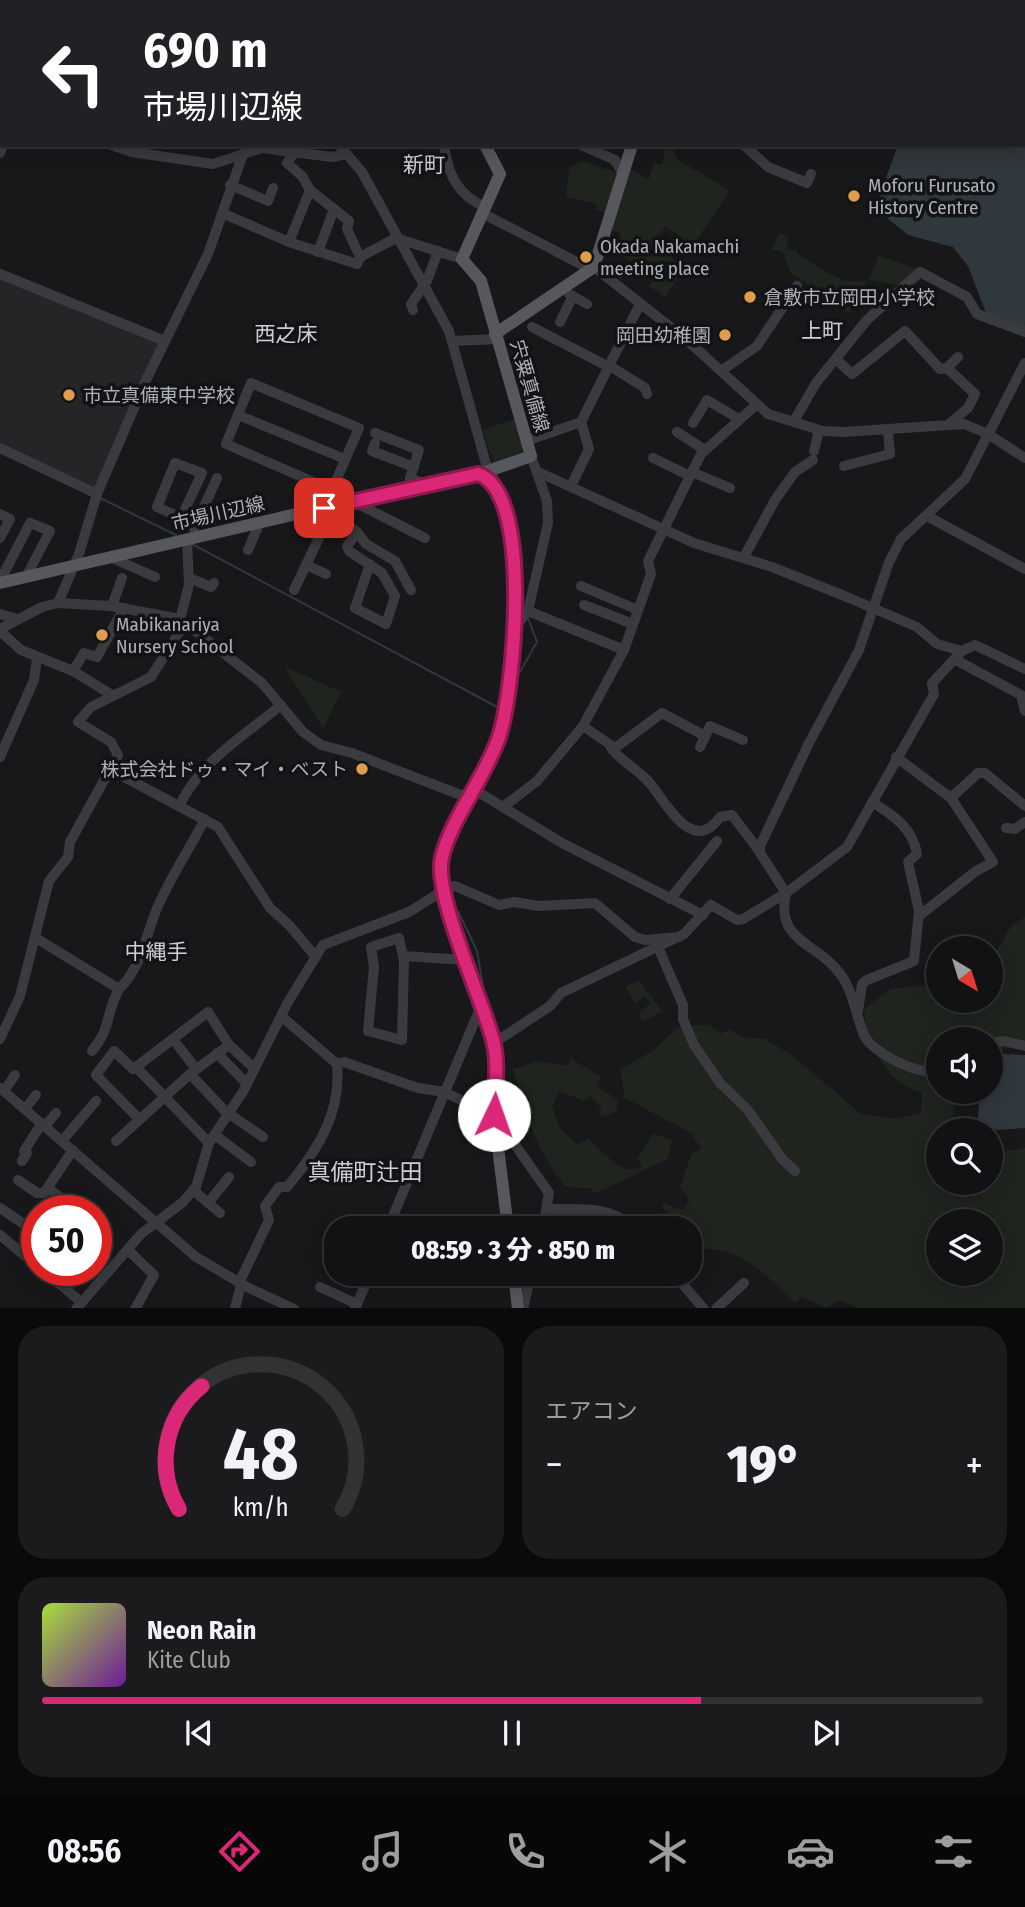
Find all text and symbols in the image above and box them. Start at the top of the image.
text: 690 m [143,21,268,80]
icon: left [28,28,119,119]
text: 市場川辺線 [143,88,303,126]
district label: 新町 [403,152,445,178]
place label: Moforu Furusato History Centre [868,174,996,219]
marker: Moforu Furusato History Centre [846,188,862,204]
place label: Okada Nakamachi meeting place [600,235,739,280]
marker: Okada Nakamachi meeting place [578,249,594,265]
place label: 倉敷市立岡田小学校 [764,286,935,309]
marker: 倉敷市立岡田小学校 [742,289,758,305]
district label: 上町 [801,318,843,344]
district label: 西之床 [255,321,318,347]
place label: 岡田幼稚園 [616,324,711,347]
marker: 岡田幼稚園 [717,327,733,343]
street label: 宍粟真備線 [505,337,554,435]
place label: 市立真備東中学校 [83,384,235,407]
marker: 市立真備東中学校 [61,387,77,403]
pin [294,478,354,538]
icon: arrive [305,489,343,527]
street label: 市場川辺線 [169,492,267,535]
place label: Mabikanariya Nursery School [116,613,233,658]
marker: Mabikanariya Nursery School [94,627,110,643]
place label: 株式会社ドゥ・マイ・ベスト [101,758,348,781]
marker: 株式会社ドゥ・マイ・ベスト [354,761,370,777]
north arrow [926,936,1003,1013]
map controls [926,936,1003,1286]
district label: 中縄手 [125,939,188,965]
button: sound [926,1027,1003,1104]
position arrow [457,1078,531,1152]
button: search [926,1118,1003,1195]
district label: 真備町辻田 [308,1158,423,1186]
speed limit sign: 50 [21,1195,112,1286]
button: layers [926,1209,1003,1286]
text: 08:59 · 3 分 · 850 m [411,1235,615,1266]
text: エアコン [546,1397,638,1425]
text: 48 [223,1411,299,1498]
text: 19° [727,1433,801,1496]
text: − [546,1442,563,1488]
text: + [966,1442,983,1488]
text: km/h [233,1492,289,1522]
text: Neon Rain [147,1615,256,1646]
text: Kite Club [147,1646,231,1674]
icon: previous [180,1714,218,1752]
icon: pause [493,1714,531,1752]
icon: next [807,1714,845,1752]
icon: directions [215,1827,264,1876]
icon: music [358,1827,407,1876]
icon: phone [501,1827,550,1876]
icon: climate [643,1827,692,1876]
icon: car [786,1827,835,1876]
icon: filters [929,1827,978,1876]
text: 08:56 [47,1832,121,1870]

